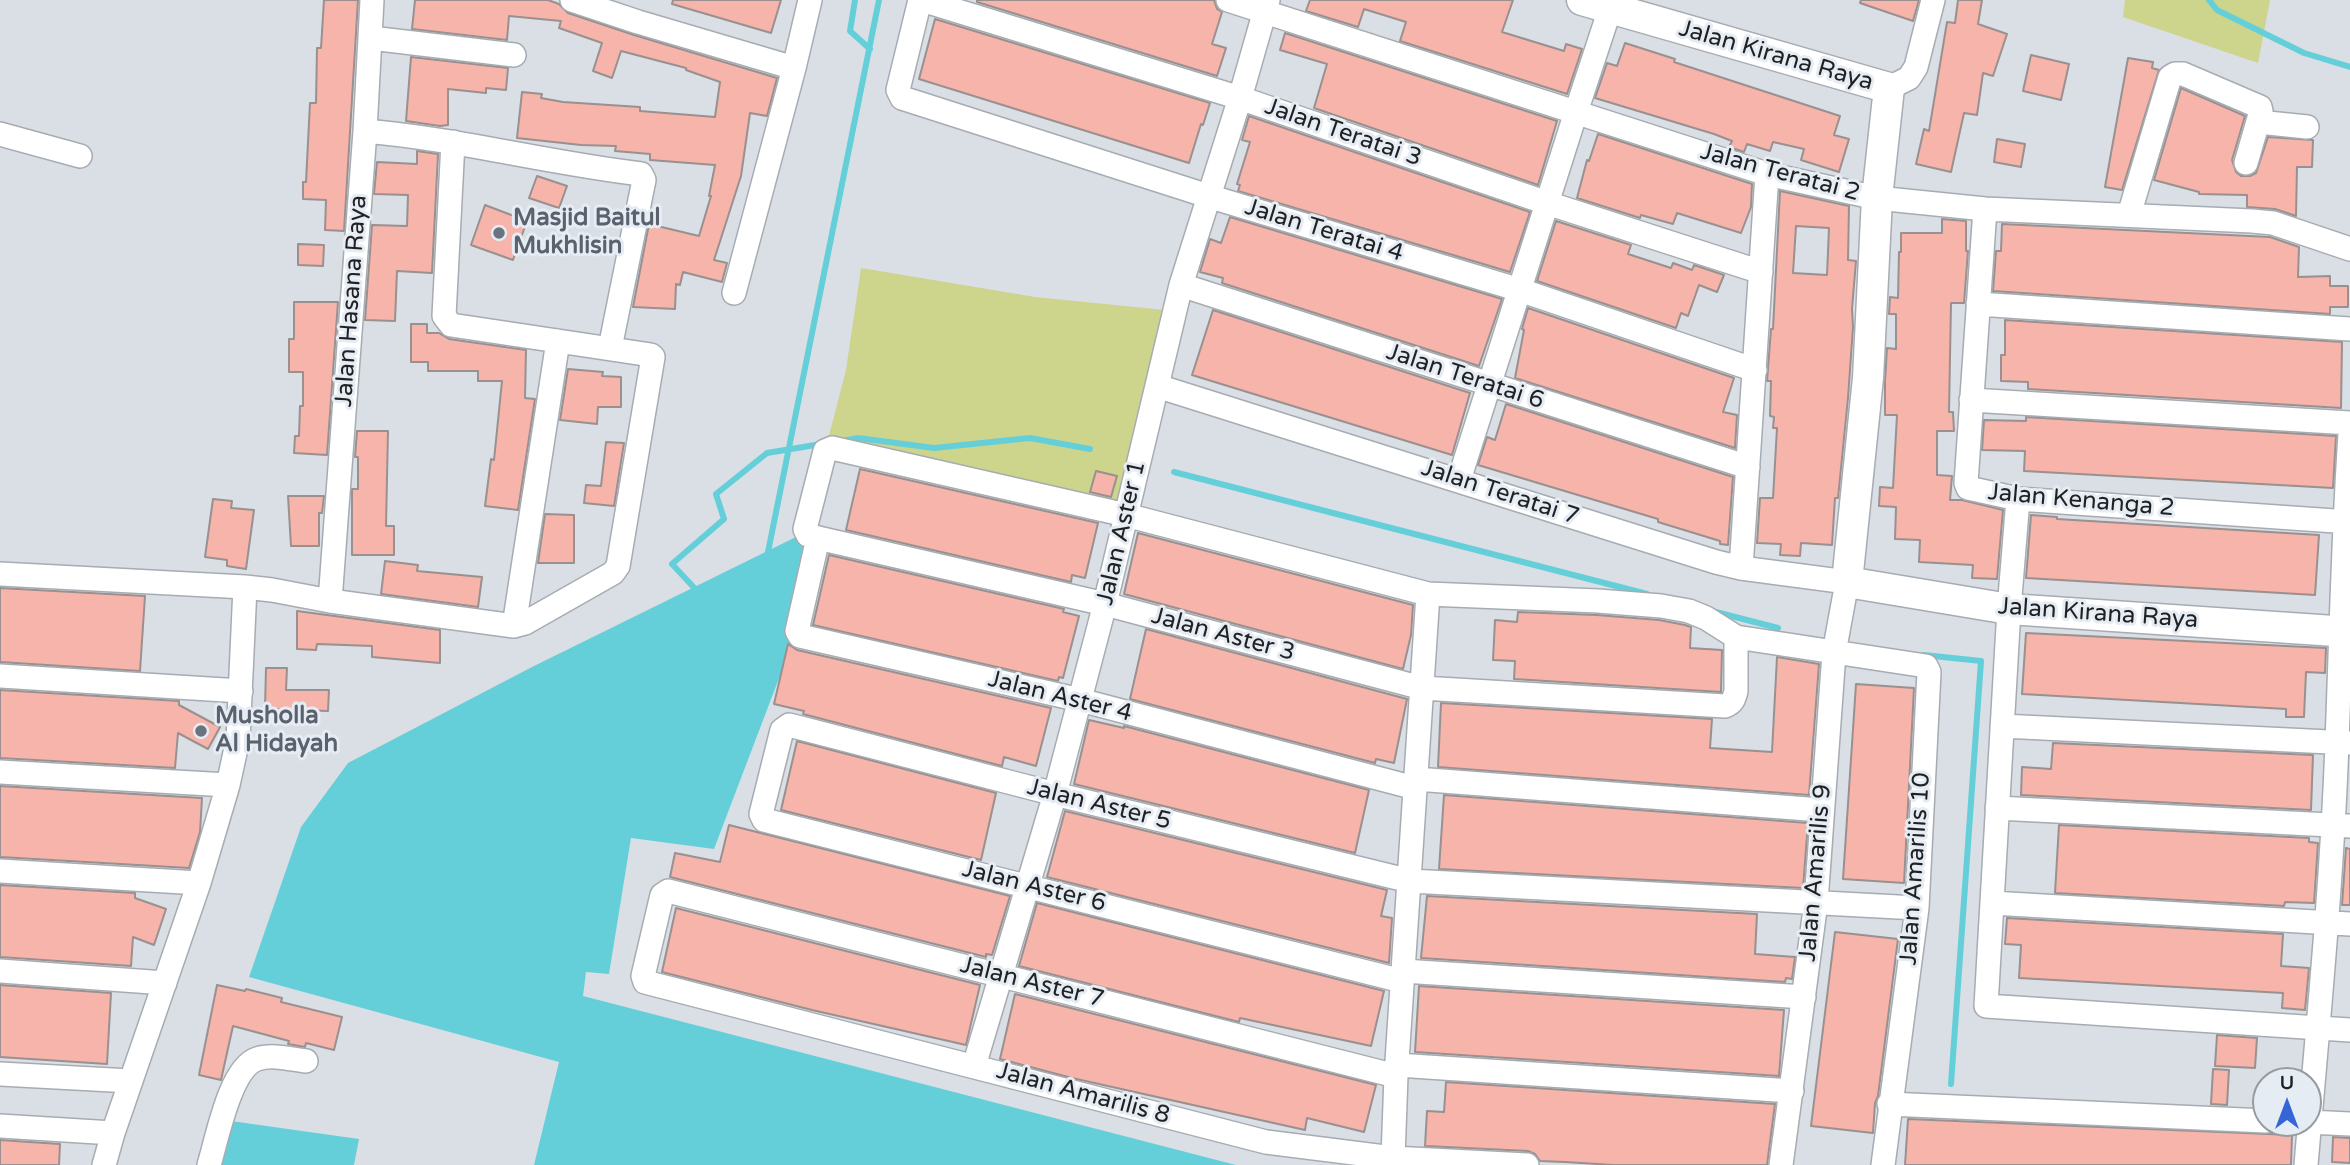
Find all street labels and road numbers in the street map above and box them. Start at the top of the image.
street label: Jalan Kirana Raya [1676,15,1876,97]
street label: Jalan Teratai 3 [1261,93,1425,173]
street label: Jalan Teratai 2 [1697,138,1863,208]
street label: Jalan Teratai 4 [1241,193,1407,269]
street label: Jalan Hasana Raya [330,194,374,408]
street label: Jalan Teratai 6 [1383,338,1547,416]
street label: Jalan Teratai 7 [1418,454,1582,532]
street label: Jalan Aster 1 [1091,458,1153,608]
street label: Jalan Kenanga 2 [1986,478,2176,524]
street label: Jalan Kirana Raya [1997,593,2199,635]
street label: Jalan Aster 3 [1148,602,1298,668]
street label: Jalan Aster 4 [985,665,1135,729]
street label: Jalan Amarilis 10 [1895,772,1937,966]
street label: Jalan Aster 5 [1024,773,1174,837]
street label: Jalan Amarilis 9 [1794,783,1838,963]
street label: Jalan Aster 6 [959,855,1109,919]
street label: Jalan Aster 7 [957,951,1107,1015]
street label: Jalan Amarilis 8 [993,1057,1173,1131]

